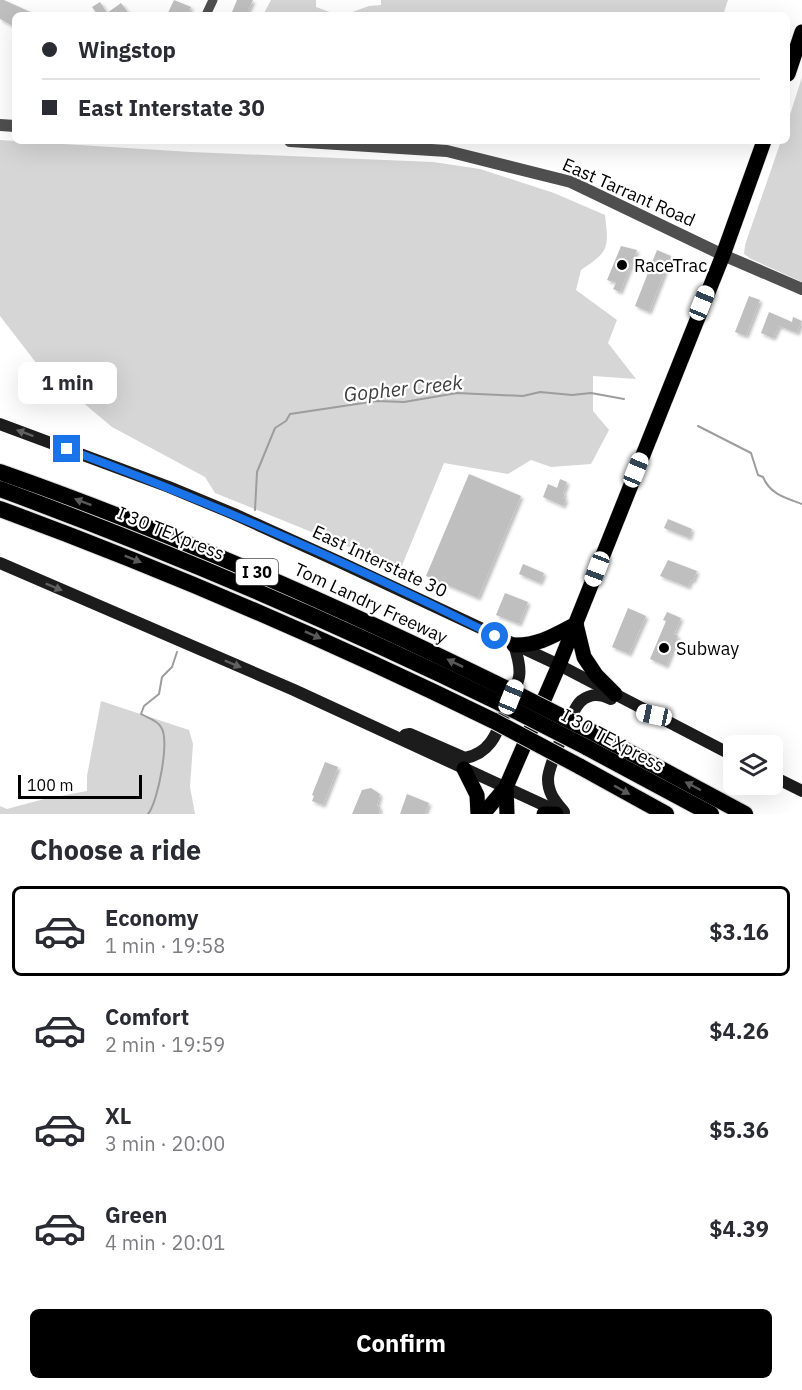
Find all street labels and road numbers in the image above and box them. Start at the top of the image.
street label: East Tarrant Road [559,152,699,232]
street label: I 30 TEXpress [114,501,228,565]
street label: East Interstate 30 [309,520,451,602]
street label: Tom Landry Freeway [291,557,451,649]
road number: I 30 [236,559,278,585]
street label: I 30 TEXpress [558,703,668,777]

